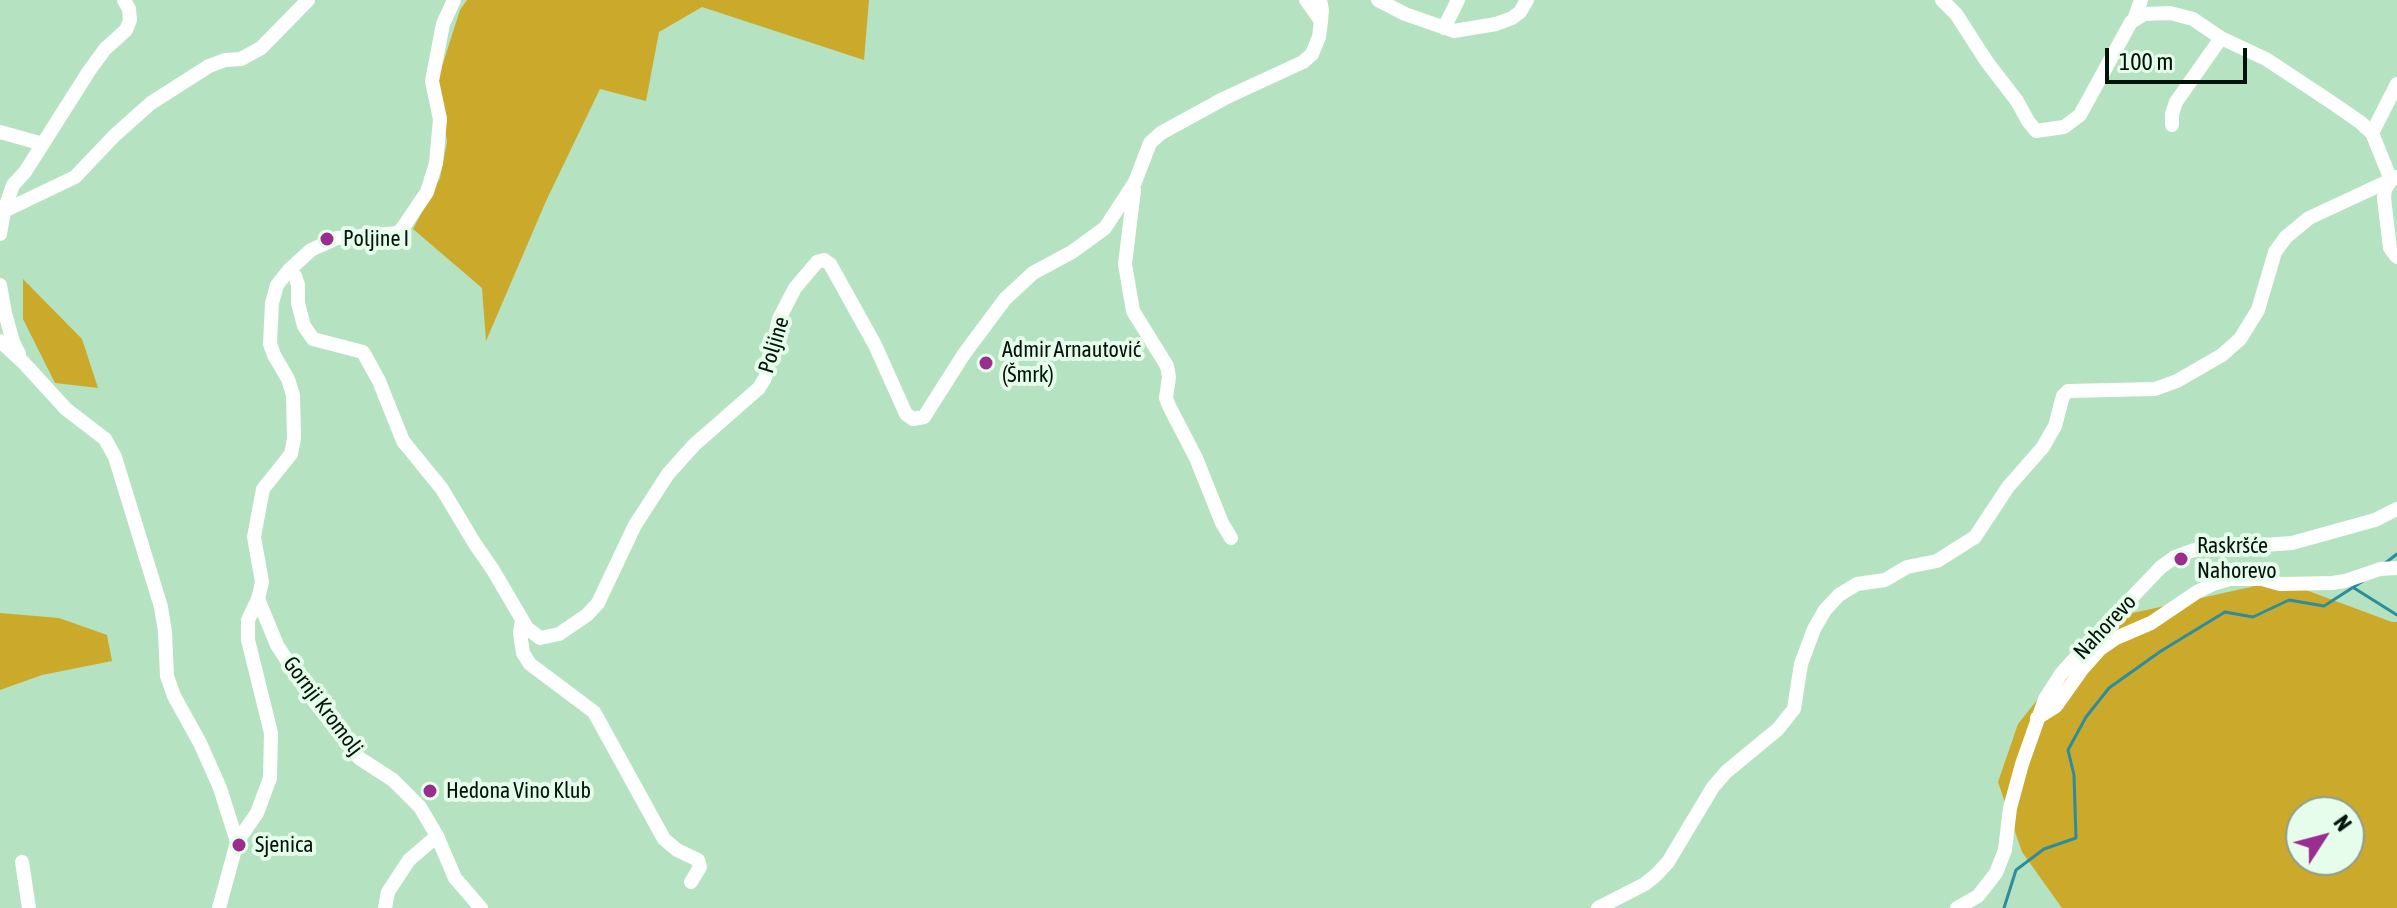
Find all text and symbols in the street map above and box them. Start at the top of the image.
scale bar [2109,32,2251,82]
text: 100 m [2119,48,2173,75]
place label: Poljine I [343,226,409,252]
marker: Poljine I [318,230,336,248]
street label: Poljine [753,314,795,376]
place label: Admir Arnautović (Šmrk) [1002,337,1141,388]
marker: Admir Arnautović (Šmrk) [977,354,995,372]
place label: Raskršće Nahorevo [2197,533,2277,584]
marker: Raskršće Nahorevo [2172,550,2190,568]
street label: Nahorevo [2068,589,2142,665]
street label: Gornji Kromolj [277,651,369,761]
place label: Hedona Vino Klub [446,778,591,804]
marker: Hedona Vino Klub [421,782,439,800]
north arrow [2285,796,2365,876]
text: N [2328,810,2357,836]
place label: Sjenica [255,832,313,858]
marker: Sjenica [230,836,248,854]

